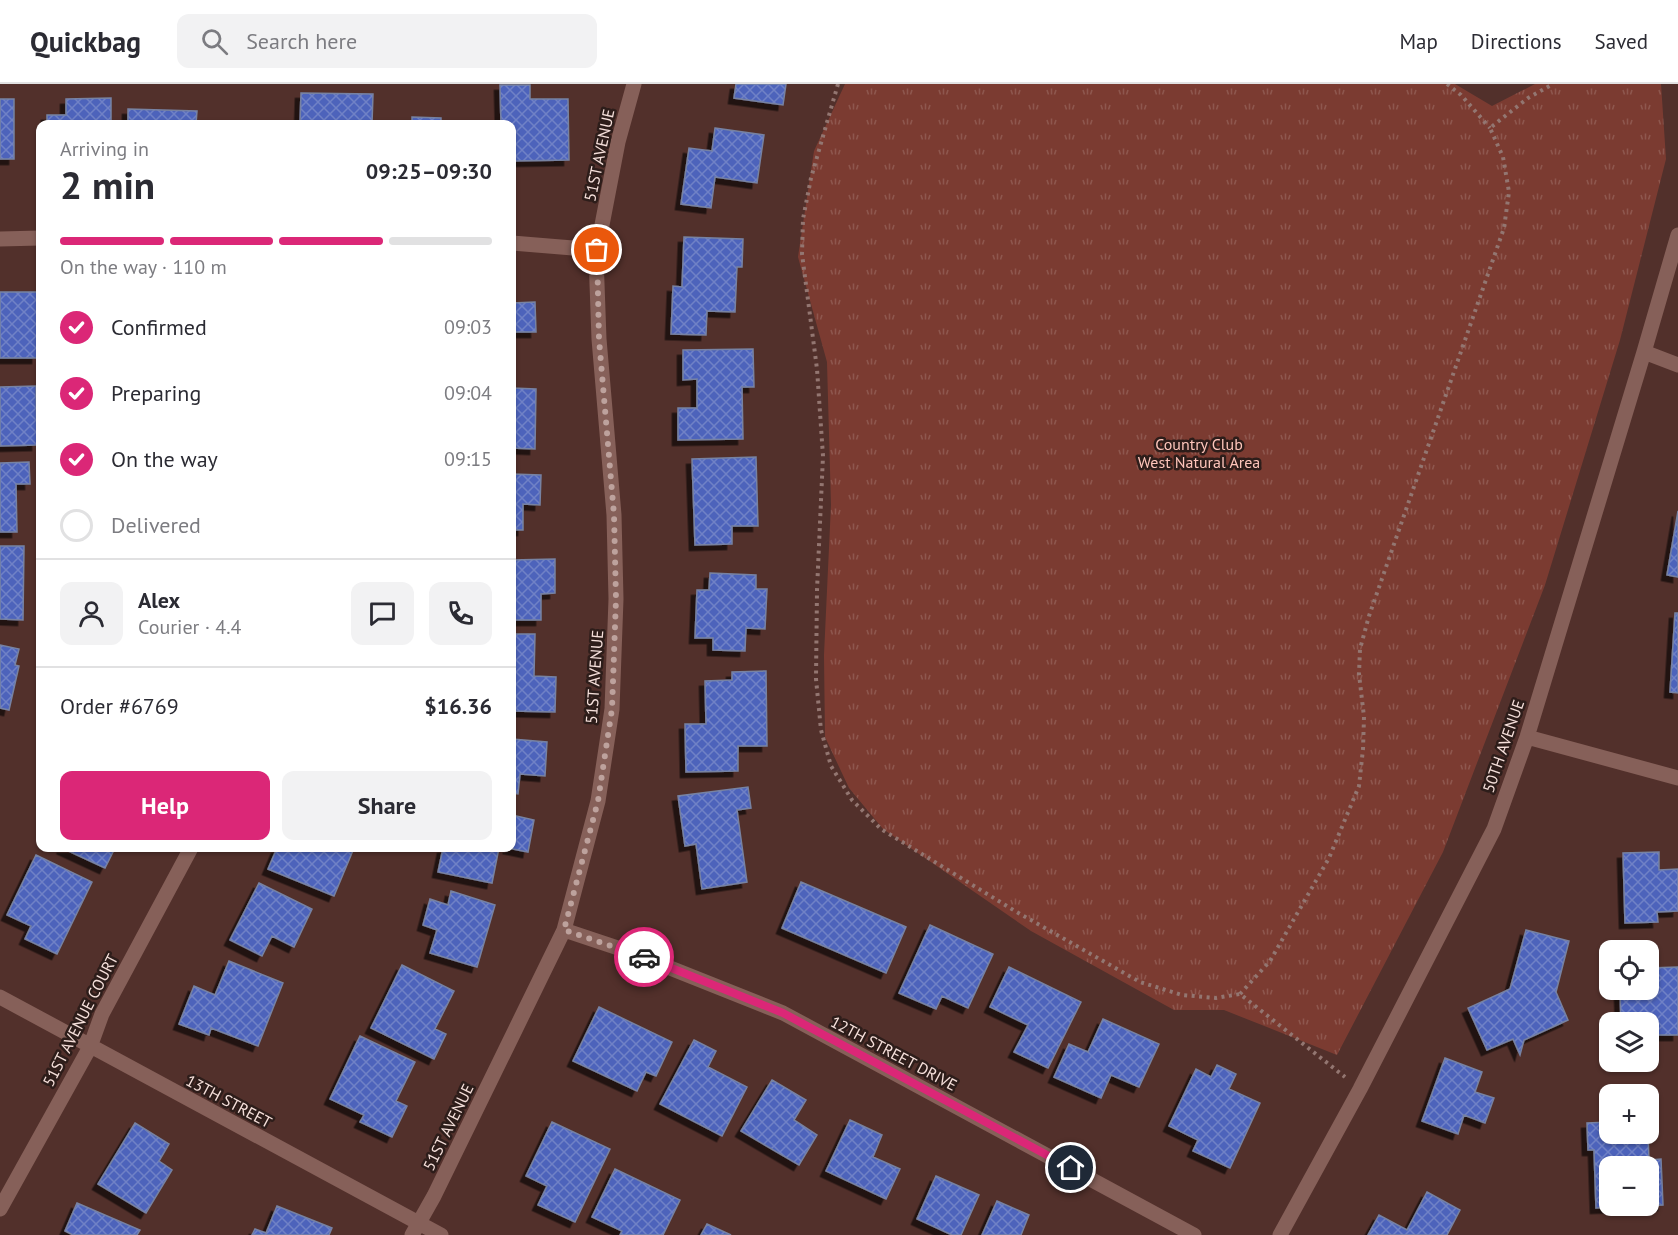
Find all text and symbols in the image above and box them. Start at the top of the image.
search box [177,14,597,68]
text: Quickbag [30,23,141,60]
icon: search [198,25,231,58]
text: Search here [246,27,357,55]
text: Map [1399,28,1438,55]
text: Directions [1471,28,1562,55]
text: Saved [1595,28,1648,55]
street label: 51ST AVENUE [579,107,619,203]
text: Arriving in [60,136,149,162]
text: 09:25–09:30 [366,157,492,185]
text: 2 min [60,159,155,210]
pin [571,224,622,275]
icon: bag [580,233,613,266]
text: On the way · 110 m [60,254,227,280]
icon: check [60,311,93,344]
text: Confirmed [111,313,207,341]
text: 09:03 [444,314,492,340]
icon: check [60,377,93,410]
text: Preparing [111,379,201,407]
text: 09:04 [444,380,492,406]
park label: Country Club West Natural Area [1138,434,1260,472]
icon: check [60,443,93,476]
text: On the way [111,445,218,473]
text: 09:15 [444,446,492,472]
text: Delivered [111,511,201,539]
button: person [60,582,123,645]
button: chat [351,582,414,645]
button: phone [429,582,492,645]
text: Alex [138,586,180,614]
text: Courier · 4.4 [138,614,241,640]
street label: 51ST AVENUE [581,629,607,725]
text: Order #6769 [60,692,179,720]
text: $16.36 [424,692,492,720]
street label: 50TH AVENUE [1478,697,1528,795]
button: Help [60,771,270,840]
button: Share [282,771,492,840]
courier [614,927,674,987]
map controls [1599,940,1659,1216]
button: locate [1599,940,1659,1000]
icon: car [628,941,661,974]
street label: 51ST AVENUE COURT [38,950,122,1089]
street label: 12TH STREET DRIVE [827,1011,961,1095]
button: layers [1599,1012,1659,1072]
street label: 13TH STREET [183,1070,275,1132]
street label: 51ST AVENUE [418,1080,478,1174]
button: + [1599,1084,1659,1144]
pin [1045,1142,1096,1193]
icon: home [1054,1151,1087,1184]
button: − [1599,1156,1659,1216]

